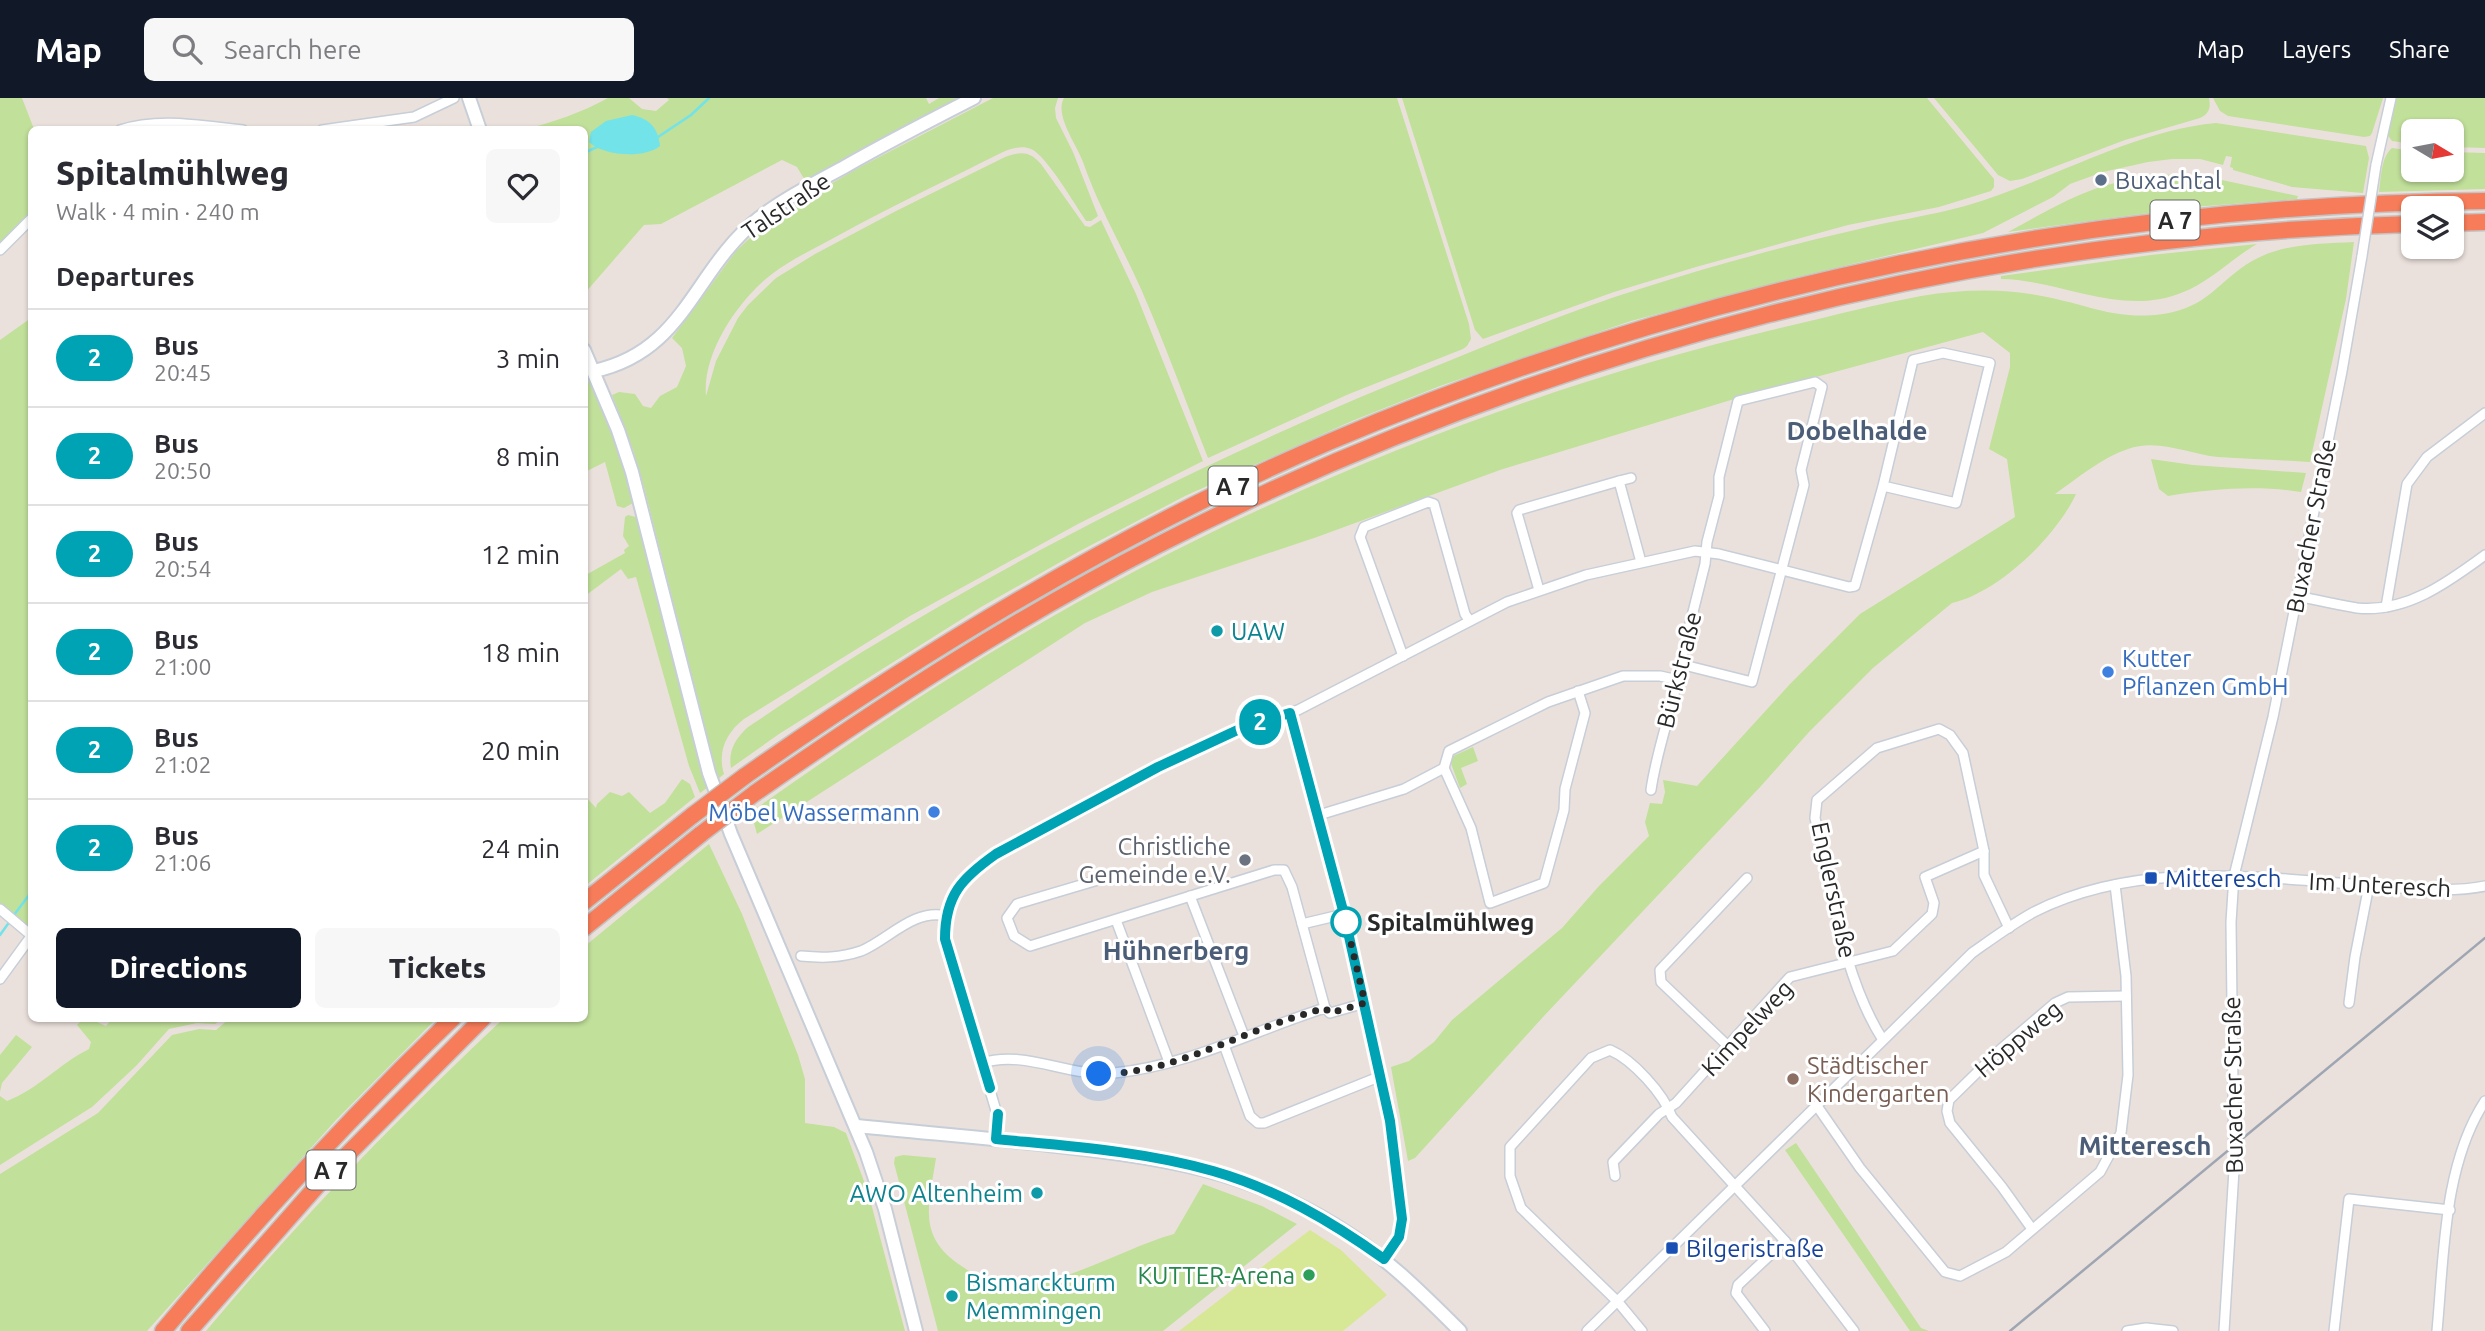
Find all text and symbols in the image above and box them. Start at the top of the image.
search box [144,18,634,81]
icon: search [168,30,206,68]
text: Map [35,31,102,68]
text: Search here [224,35,362,64]
text: Map [2197,36,2244,63]
text: Layers [2282,36,2351,63]
text: Share [2389,36,2450,63]
north arrow [2401,119,2464,182]
map controls [2401,119,2464,259]
button: heart [486,149,560,223]
text: Spitalmühlweg [56,154,289,191]
street label: Talstraße [737,167,835,245]
place label: Buxachtal [2115,167,2221,194]
marker: Buxachtal [2093,172,2109,188]
button: layers [2401,196,2464,259]
text: Walk · 4 min · 240 m [56,199,260,224]
road number: A 7 [2150,200,2200,239]
text: Departures [56,262,194,291]
text: Bus [154,331,199,360]
text: 2 [88,344,101,371]
text: 3 min [496,344,560,373]
text: 20:45 [154,360,212,385]
district label: Dobelhalde [1787,416,1927,445]
text: Bus [154,429,199,458]
street label: Buxacher Straße [2281,436,2341,616]
text: 2 [88,442,101,469]
text: 8 min [496,442,560,471]
text: 20:50 [154,458,212,483]
road number: A 7 [1208,466,1258,506]
text: Bus [154,527,199,556]
text: 2 [88,540,101,567]
text: 12 min [481,540,560,569]
text: 20:54 [154,556,212,581]
street label: Bürkstraße [1651,609,1707,731]
place label: UAW [1231,618,1285,645]
marker: UAW [1209,623,1225,639]
text: Bus [154,625,199,654]
text: 2 [88,638,101,665]
text: 18 min [481,638,560,667]
place label: Kutter Pflanzen GmbH [2122,645,2289,700]
text: 21:00 [154,654,212,679]
marker: Kutter Pflanzen GmbH [2100,664,2116,680]
line badge: 2 [1237,699,1283,745]
text: 2 [1253,708,1267,735]
text: Bus [154,723,199,752]
text: 2 [88,736,101,763]
text: 20 min [481,736,560,765]
text: 21:02 [154,752,212,777]
place label: Möbel Wassermann [708,799,920,826]
marker: Möbel Wassermann [926,804,942,820]
street label: Englerstraße [1806,819,1862,961]
text: Bus [154,821,199,850]
place label: Christliche Gemeinde e.V. [1078,833,1231,888]
text: 2 [88,834,101,861]
text: 24 min [481,834,560,863]
text: 21:06 [154,850,212,875]
marker: Christliche Gemeinde e.V. [1237,852,1253,868]
place label: Mitteresch [2165,865,2281,892]
street label: Im Unteresch [2308,868,2452,902]
marker: Mitteresch [2143,870,2159,886]
marker: Spitalmühlweg [1331,907,1361,937]
place label: Spitalmühlweg [1367,909,1534,936]
button: Directions [56,928,301,1008]
button: Tickets [315,928,560,1008]
district label: Hühnerberg [1103,936,1249,965]
street label: Kimpelweg [1696,975,1798,1081]
street label: Höppweg [1969,995,2067,1083]
street label: Buxacher Straße [2218,996,2248,1174]
place label: Städtischer Kindergarten [1807,1052,1950,1107]
your location [1081,1056,1116,1091]
marker: Städtischer Kindergarten [1785,1071,1801,1087]
district label: Mitteresch [2078,1131,2212,1160]
road number: A 7 [306,1150,356,1190]
place label: AWO Altenheim [850,1180,1023,1207]
marker: AWO Altenheim [1029,1185,1045,1201]
place label: Bilgeristraße [1686,1235,1824,1262]
marker: Bilgeristraße [1664,1240,1680,1256]
place label: KUTTER-Arena [1137,1262,1295,1289]
marker: KUTTER-Arena [1301,1267,1317,1283]
place label: Bismarckturm Memmingen [966,1269,1116,1324]
marker: Bismarckturm Memmingen [944,1288,960,1304]

